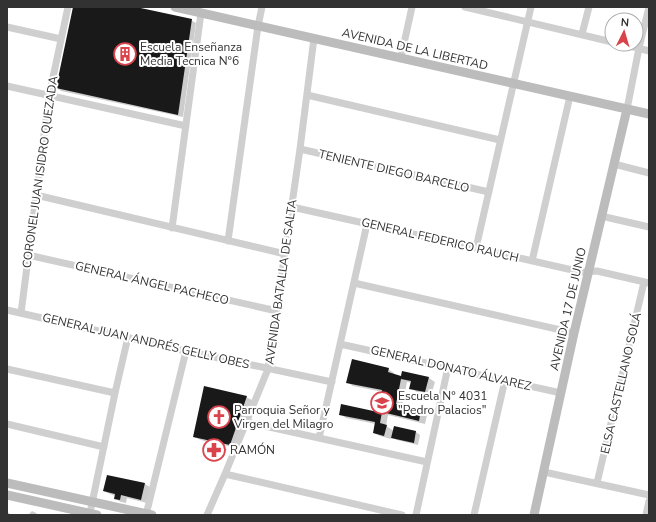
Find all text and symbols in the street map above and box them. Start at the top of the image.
north arrow [604,12,644,52]
text: N [620,15,630,30]
street label: AVENIDA DE LA LIBERTAD [340,24,490,74]
place label: Escuela Enseñanza Media Tecnica N°6 [140,39,242,69]
building icon: Escuela Enseñanza Media Tecnica N°6 [112,41,138,67]
street label: CORONEL JUAN ISIDRO QUEZADA [19,75,61,269]
street label: TENIENTE DIEGO BARCELO [317,146,471,196]
street label: AVENIDA BATALLA DE SALTA [261,198,301,366]
street label: GENERAL FEDERICO RAUCH [360,214,520,266]
street label: AVENIDA 17 DE JUNIO [546,246,590,372]
street label: GENERAL ÁNGEL PACHECO [74,258,230,308]
street label: GENERAL JUAN ANDRÉS GELLY OBES [41,309,251,373]
street label: ELSA CASTELLANO SOLÁ [597,310,645,455]
street label: GENERAL DONATO ÁLVAREZ [369,342,533,394]
place label: Escuela N° 4031 "Pedro Palacios" [398,388,488,418]
school or university icon: Escuela N° 4031 "Pedro Palacios" [369,390,395,416]
place label: Parroquia Señor y Virgen del Milagro [233,402,334,432]
church icon: Parroquia Señor y Virgen del Milagro [206,404,232,430]
pharmacy icon: RAMÓN [201,437,227,463]
place label: RAMÓN [230,442,275,458]

